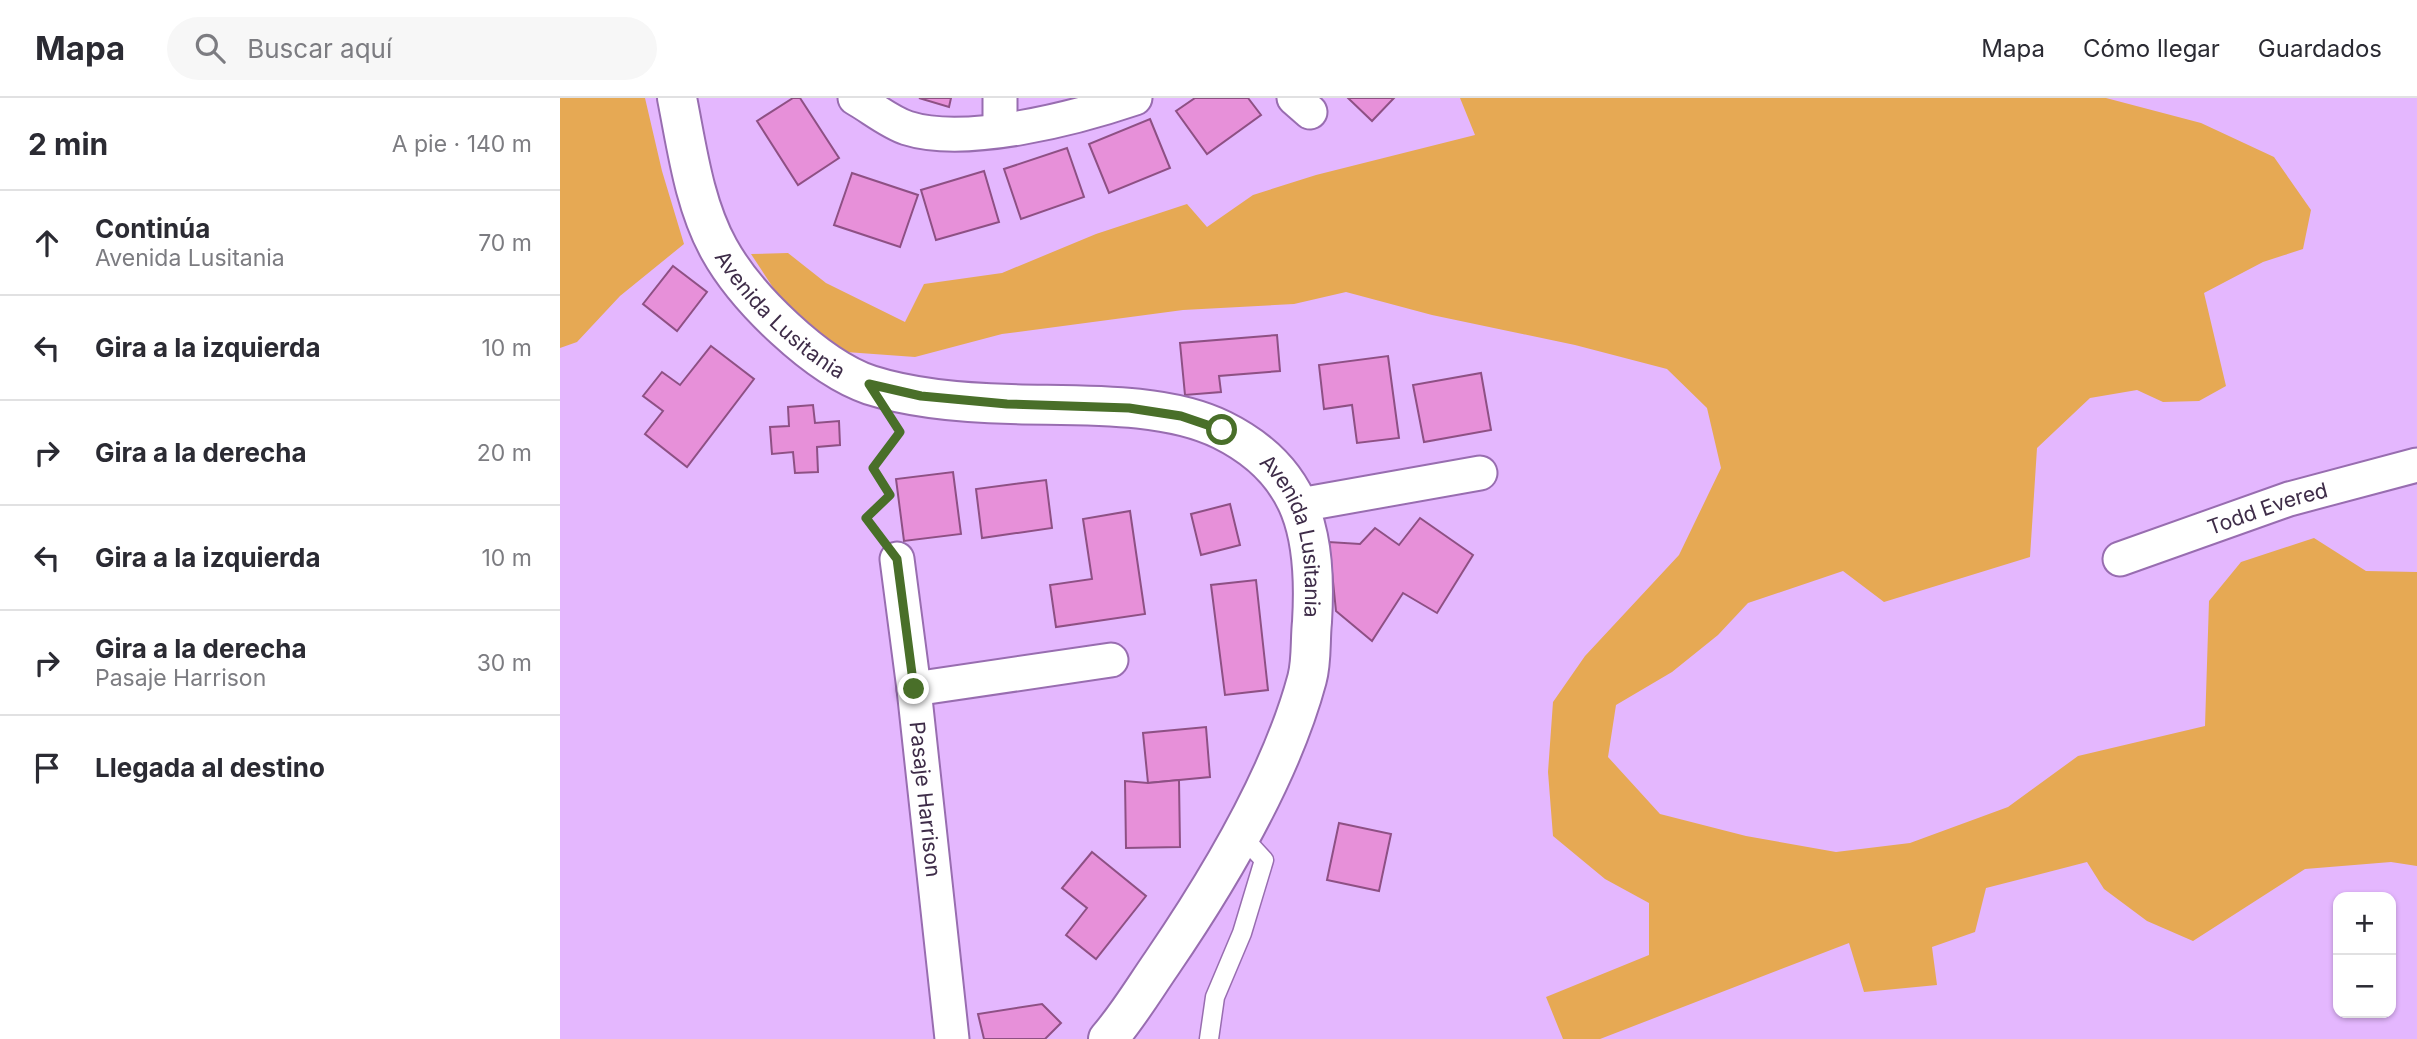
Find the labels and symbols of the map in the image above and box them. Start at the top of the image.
street label: Avenida Lusitania [710,246,850,384]
route start [1206,414,1237,445]
street label: Avenida Lusitania [1255,449,1326,618]
street label: Todd Evered [2204,477,2330,540]
route end [898,673,929,704]
street label: Pasaje Harrison [905,720,947,878]

